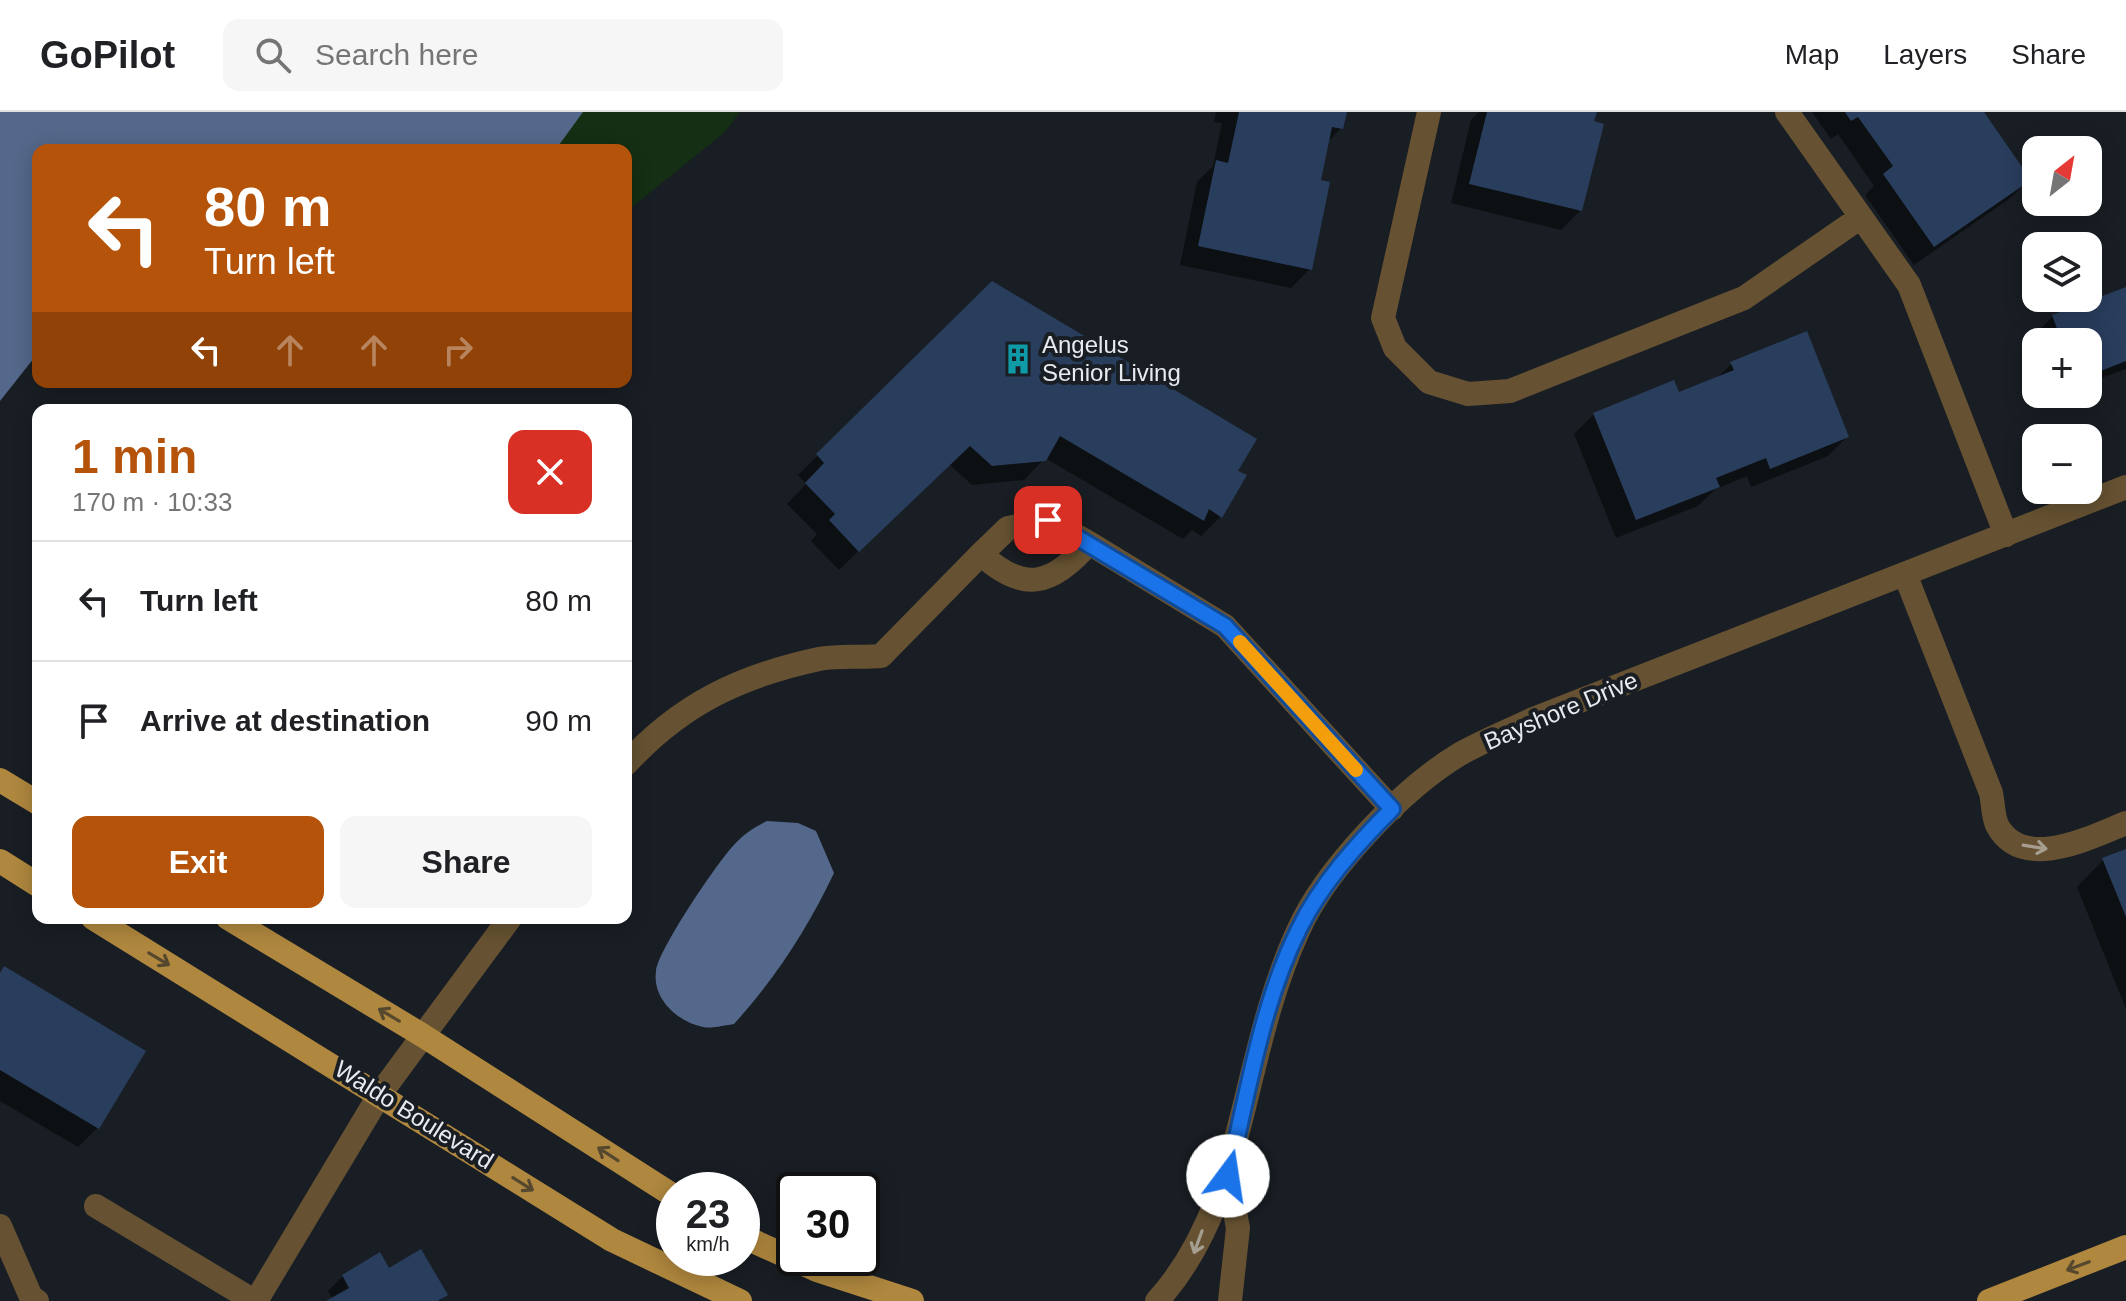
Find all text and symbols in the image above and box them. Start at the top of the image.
search box [223,19,783,91]
icon: search [251,33,295,77]
text: GoPilot [40,34,175,76]
text: Search here [315,38,479,71]
text: Map [1785,39,1839,70]
text: Layers [1883,39,1967,70]
text: Share [2011,39,2086,70]
north arrow [2022,136,2102,216]
map controls [2022,136,2102,504]
text: 80 m [204,175,332,238]
icon: left [72,176,176,280]
button: layers [2022,232,2102,312]
text: Turn left [204,241,335,282]
icon: left [184,328,228,372]
icon: ahead [268,328,312,372]
icon: ahead [352,328,396,372]
icon: right [436,328,480,372]
button: + [2022,328,2102,408]
place label: Angelus Senior Living [1042,331,1181,386]
building icon: Angelus Senior Living [1001,342,1035,376]
button: − [2022,424,2102,504]
text: 1 min [72,430,197,483]
button: close [508,430,592,514]
pin [1014,486,1082,554]
text: 170 m · 10:33 [72,487,232,517]
icon: arrive [1026,498,1070,542]
icon: left [72,579,116,623]
text: Turn left [140,584,258,617]
text: 80 m [525,584,592,617]
street label: Bayshore Drive [1480,666,1642,755]
icon: arrive [72,699,116,743]
text: Arrive at destination [140,704,430,737]
text: 90 m [525,704,592,737]
button: Exit [72,816,324,908]
button: Share [340,816,592,908]
one-way arrow [2021,840,2047,855]
one-way arrow [147,951,170,967]
one-way arrow [378,1007,401,1023]
street label: Waldo Boulevard [330,1055,499,1174]
position arrow [1186,1134,1270,1218]
one-way arrow [597,1146,620,1162]
speed limit sign: 30 [776,1172,880,1276]
one-way arrow [511,1177,534,1193]
text: 23 [686,1192,730,1236]
one-way arrow [1189,1229,1204,1254]
text: km/h [686,1233,730,1255]
one-way arrow [2066,1260,2091,1274]

